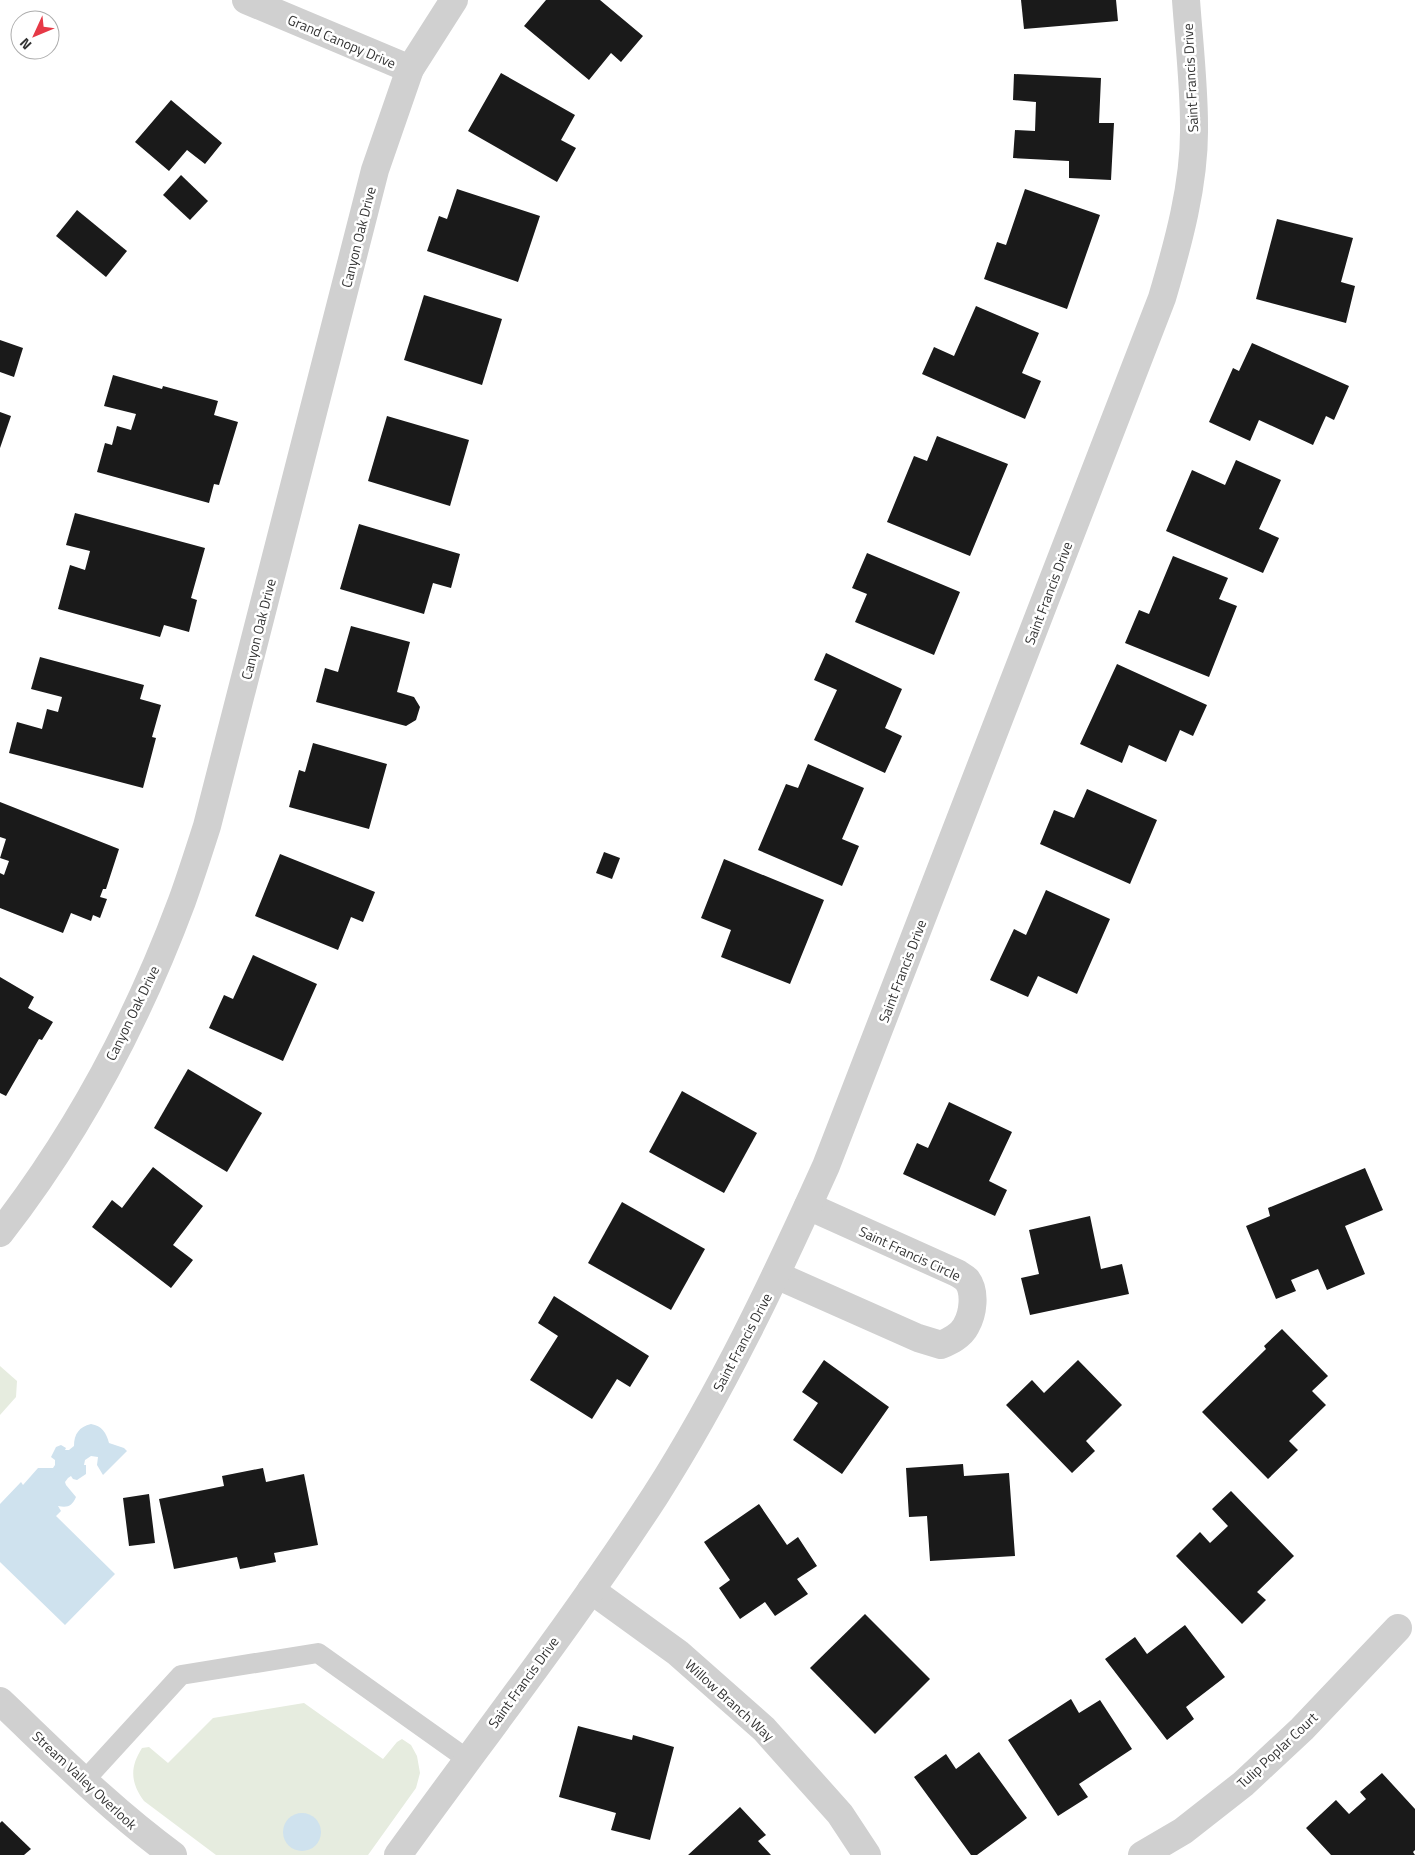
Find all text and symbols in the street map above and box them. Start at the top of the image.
street label: Grand Canopy Drive [285,9,399,73]
north arrow [10,10,60,60]
street label: Saint Francis Drive [1177,23,1203,133]
text: N [14,34,36,55]
street label: Canyon Oak Drive [335,184,381,290]
street label: Saint Francis Drive [1019,538,1077,648]
street label: Canyon Oak Drive [235,576,281,682]
street label: Saint Francis Drive [873,916,931,1026]
street label: Canyon Oak Drive [100,962,164,1064]
street label: Saint Francis Circle [856,1220,964,1286]
street label: Saint Francis Drive [707,1289,777,1395]
street label: Saint Francis Drive [482,1632,564,1732]
street label: Willow Branch Way [681,1654,779,1746]
street label: Tulip Poplar Court [1232,1707,1322,1793]
street label: Stream Valley Overlook [28,1726,142,1834]

